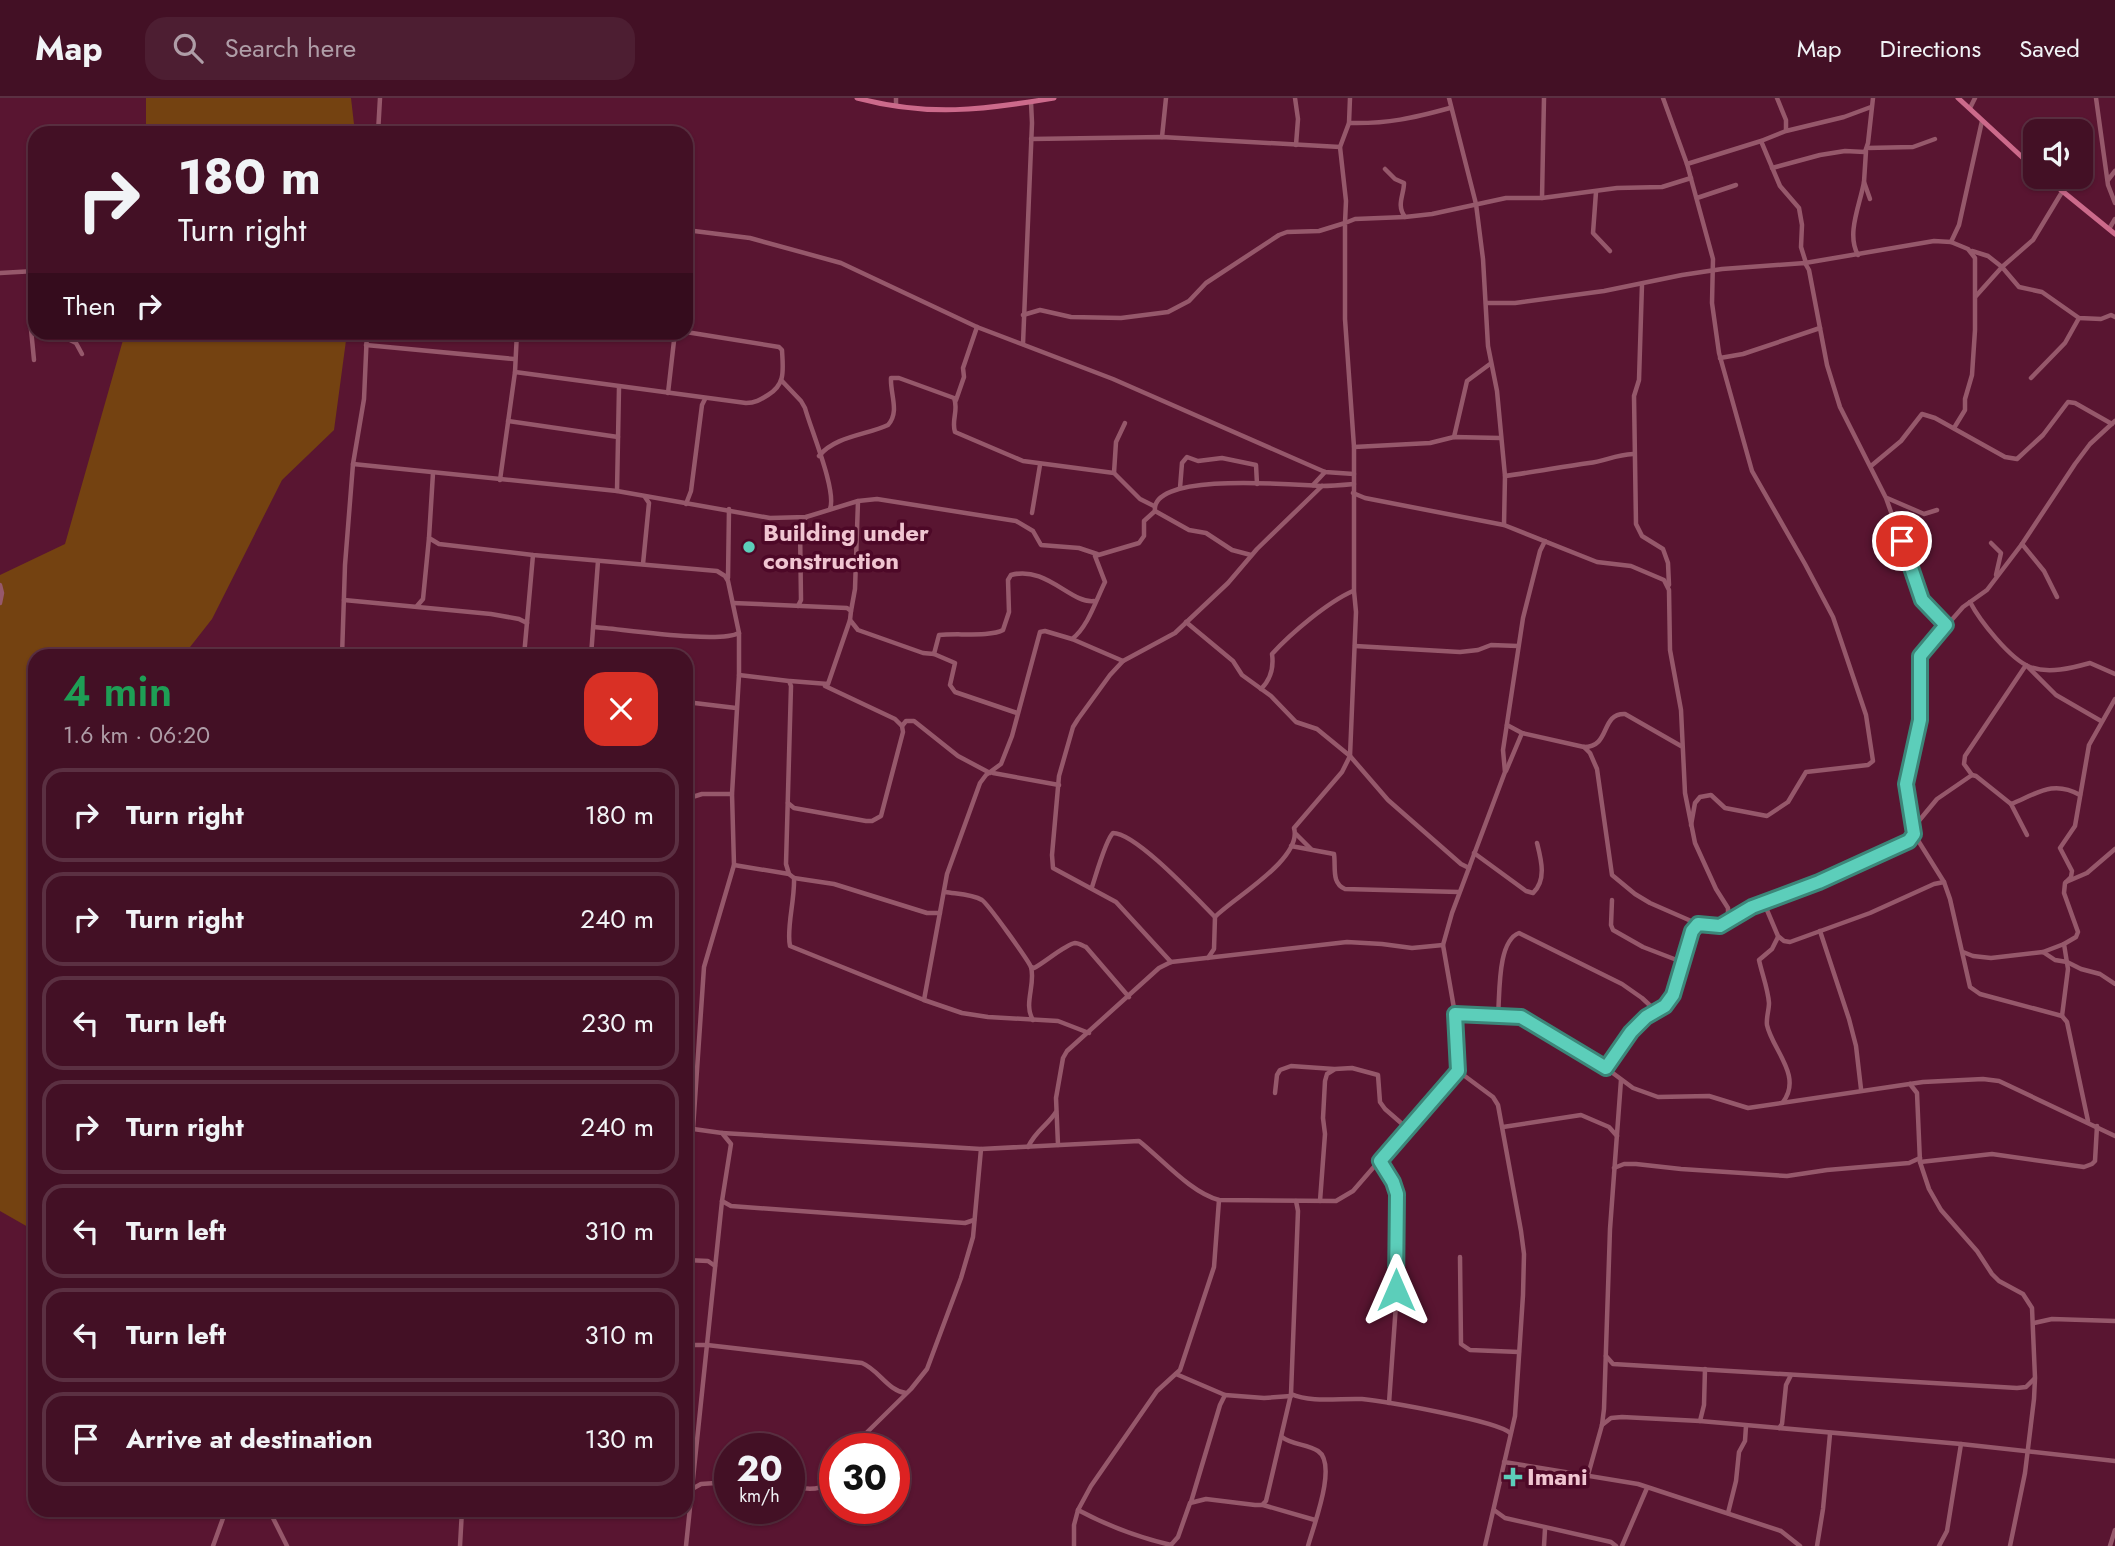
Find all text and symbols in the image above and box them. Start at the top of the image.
search box [145,17,635,80]
text: Map [35,25,103,72]
icon: search [169,29,207,67]
text: Search here [225,29,356,67]
text: Map [1797,31,1842,66]
text: Directions [1880,31,1981,66]
text: Saved [2019,31,2080,66]
map controls [2023,119,2093,189]
button: sound [2023,119,2093,189]
text: 180 m [178,142,321,212]
icon: right [63,154,154,245]
text: Turn right [178,207,307,253]
text: Then [63,287,116,325]
icon: right [130,287,168,325]
pin [1872,511,1932,571]
place label: Building under construction [763,515,929,578]
icon: arrive [1883,522,1921,560]
marker: Building under construction [741,539,757,555]
text: 4 min [63,661,172,722]
button: close [584,672,658,746]
text: 1.6 km · 06:20 [63,718,210,752]
icon: right [67,796,105,834]
text: Turn right [126,796,244,834]
text: 180 m [584,796,654,834]
icon: right [67,900,105,938]
text: Turn right [126,900,244,938]
text: 240 m [580,900,654,938]
icon: left [67,1004,105,1042]
text: Turn left [126,1004,226,1042]
text: 230 m [581,1004,654,1042]
icon: right [67,1108,105,1146]
text: Turn right [126,1108,244,1146]
text: 240 m [580,1108,654,1146]
icon: left [67,1212,105,1250]
text: Turn left [126,1212,226,1250]
text: 310 m [584,1212,654,1250]
position arrow [1359,1253,1433,1327]
icon: left [67,1316,105,1354]
text: Turn left [126,1316,226,1354]
text: 310 m [584,1316,654,1354]
icon: arrive [67,1420,105,1458]
text: Arrive at destination [126,1420,373,1458]
text: 130 m [584,1420,654,1458]
speed limit sign: 30 [819,1433,910,1524]
text: 20 [736,1444,783,1494]
place label: Imani [1527,1459,1588,1494]
marker: Imani [1505,1469,1521,1485]
text: km/h [739,1483,780,1509]

